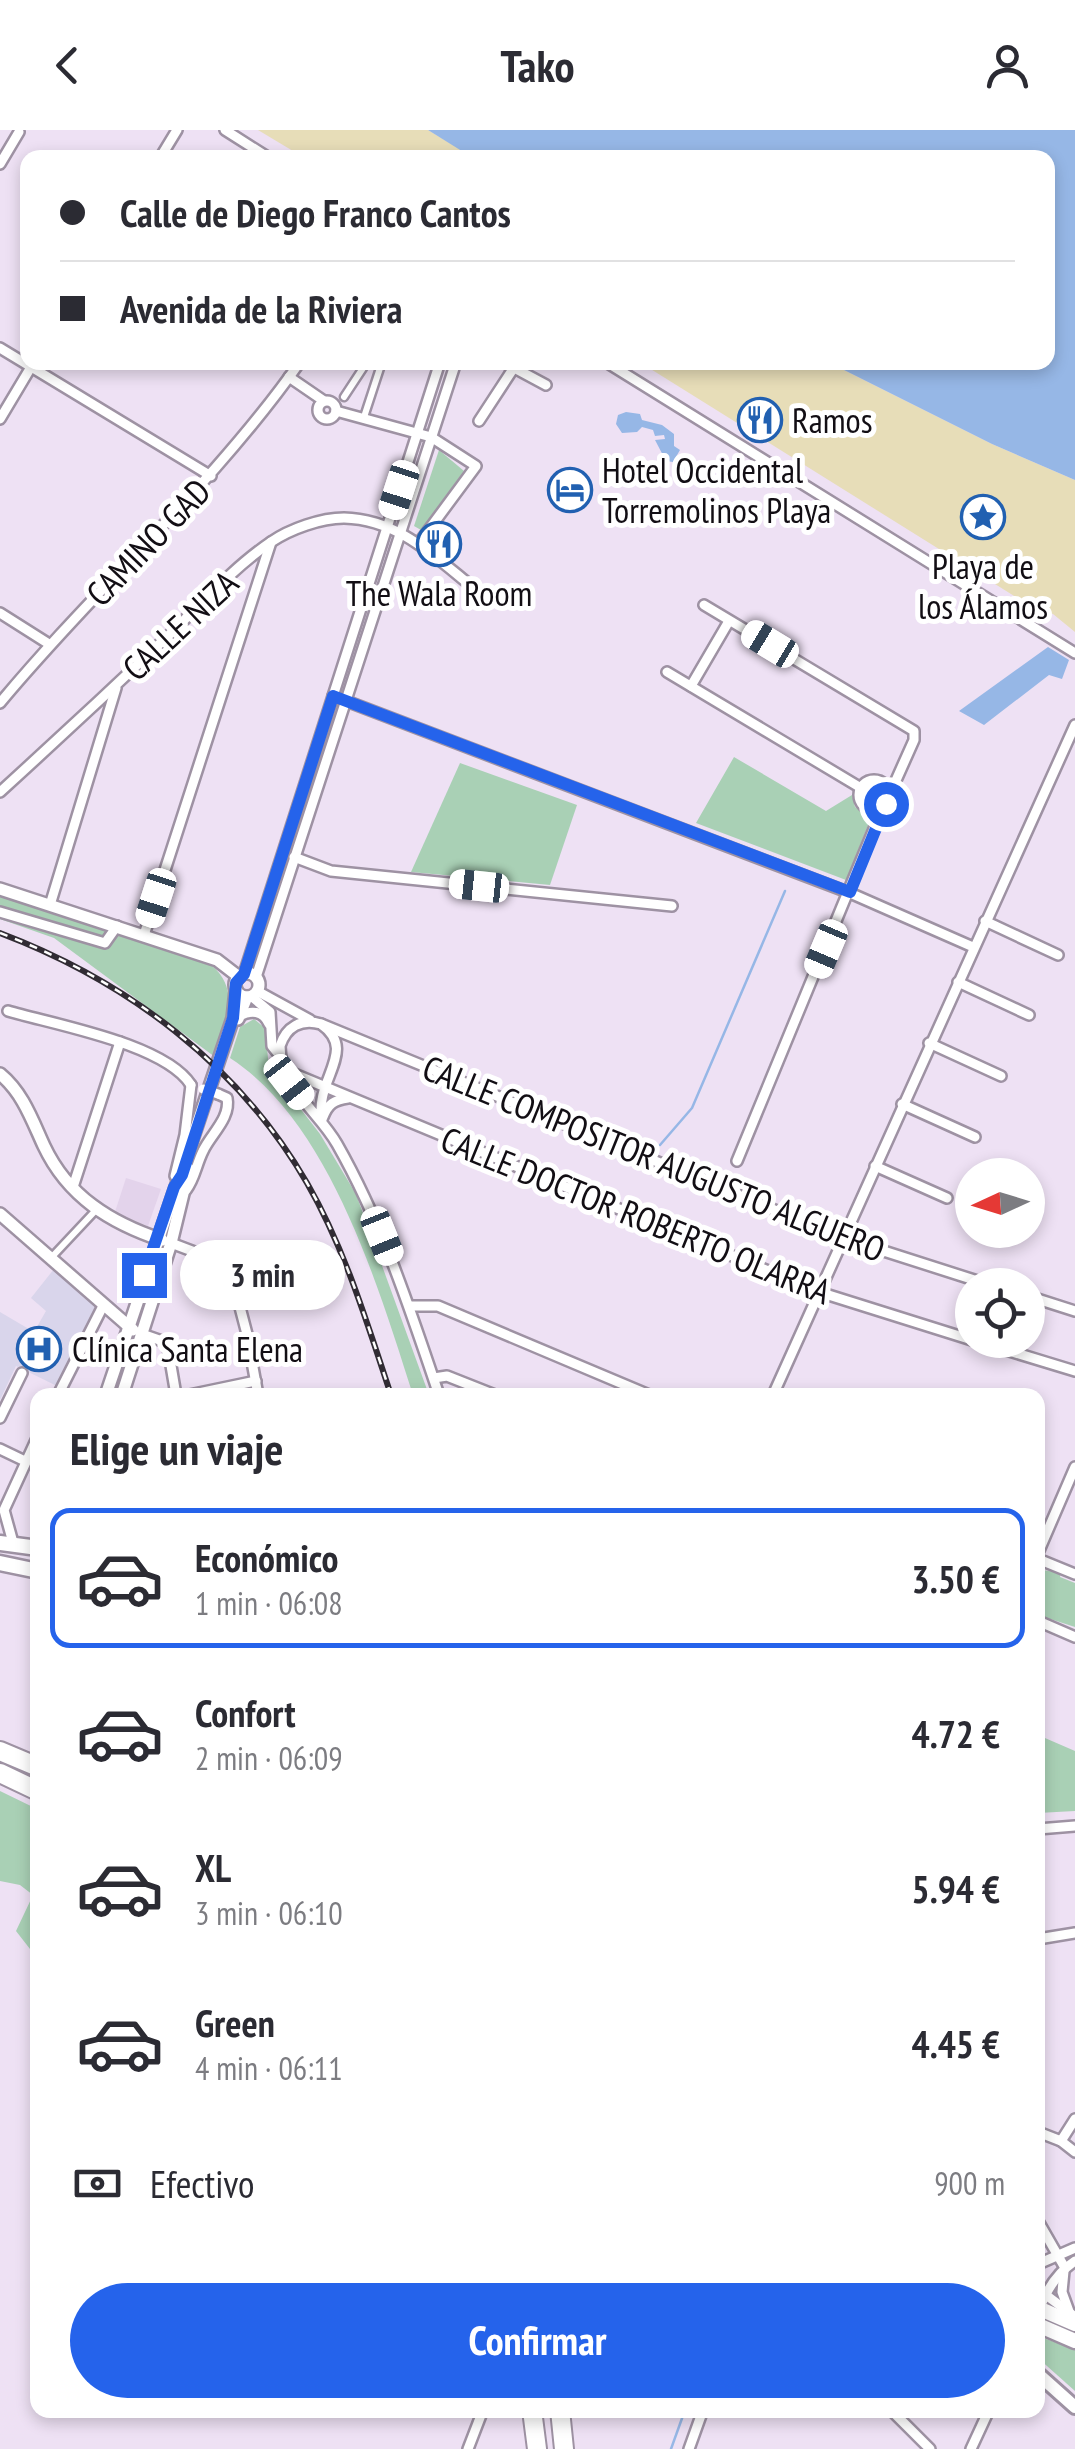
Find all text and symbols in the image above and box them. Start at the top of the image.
text: Tako [500,36,575,94]
icon: back [40,38,95,93]
icon: person [980,38,1035,93]
text: Calle de Diego Franco Cantos [120,188,511,237]
text: Avenida de la Riviera [120,284,403,333]
restaurant icon: Ramos [737,397,783,443]
place label: Ramos [792,397,873,443]
place label: Hotel Occidental Torremolinos Playa [602,447,831,533]
car [375,457,423,523]
hotel icon: Hotel Occidental Torremolinos Playa [547,467,593,513]
street label: CAMINO GAD [76,469,220,615]
place icon: Playa de los Álamos [960,494,1006,540]
restaurant icon: The Wala Room [416,521,462,567]
place label: Playa de los Álamos [918,543,1048,629]
street label: CALLE NIZA [113,560,248,690]
place label: The Wala Room [346,570,532,616]
car [737,616,803,672]
route start [864,782,909,827]
car [132,865,180,931]
car [448,868,510,904]
car [800,916,852,982]
street label: CALLE COMPOSITOR AUGUSTO ALGUERO [416,1044,892,1272]
car [259,1049,319,1115]
street label: CALLE DOCTOR ROBERTO OLARRA [434,1116,838,1314]
north arrow [955,1158,1045,1248]
map controls [955,1158,1045,1358]
car [357,1203,407,1269]
callout: 3 min [179,1240,344,1310]
route end [122,1253,167,1298]
text: 3 min [230,1254,295,1296]
button: locate [955,1268,1045,1358]
hospital icon: Clínica Santa Elena [16,1326,62,1372]
place label: Clínica Santa Elena [72,1326,303,1372]
text: Elige un viaje [70,1419,284,1477]
icon: car [75,1533,165,1623]
text: Económico [195,1533,339,1582]
text: 3.50 € [911,1554,1000,1603]
text: 1 min · 06:08 [195,1582,343,1624]
icon: car [75,1688,165,1778]
text: Confort [195,1688,295,1737]
text: 4.72 € [911,1709,1000,1758]
text: 2 min · 06:09 [195,1737,343,1779]
icon: car [75,1843,165,1933]
text: XL [195,1843,231,1892]
text: 5.94 € [911,1864,1000,1913]
text: 3 min · 06:10 [195,1892,343,1934]
icon: car [75,1998,165,2088]
text: Green [195,1998,275,2047]
text: 4.45 € [911,2019,1000,2068]
text: 4 min · 06:11 [195,2047,343,2089]
icon: cash [70,2156,125,2211]
text: Efectivo [150,2159,255,2208]
text: 900 m [934,2162,1005,2204]
button: Confirmar [70,2283,1005,2398]

